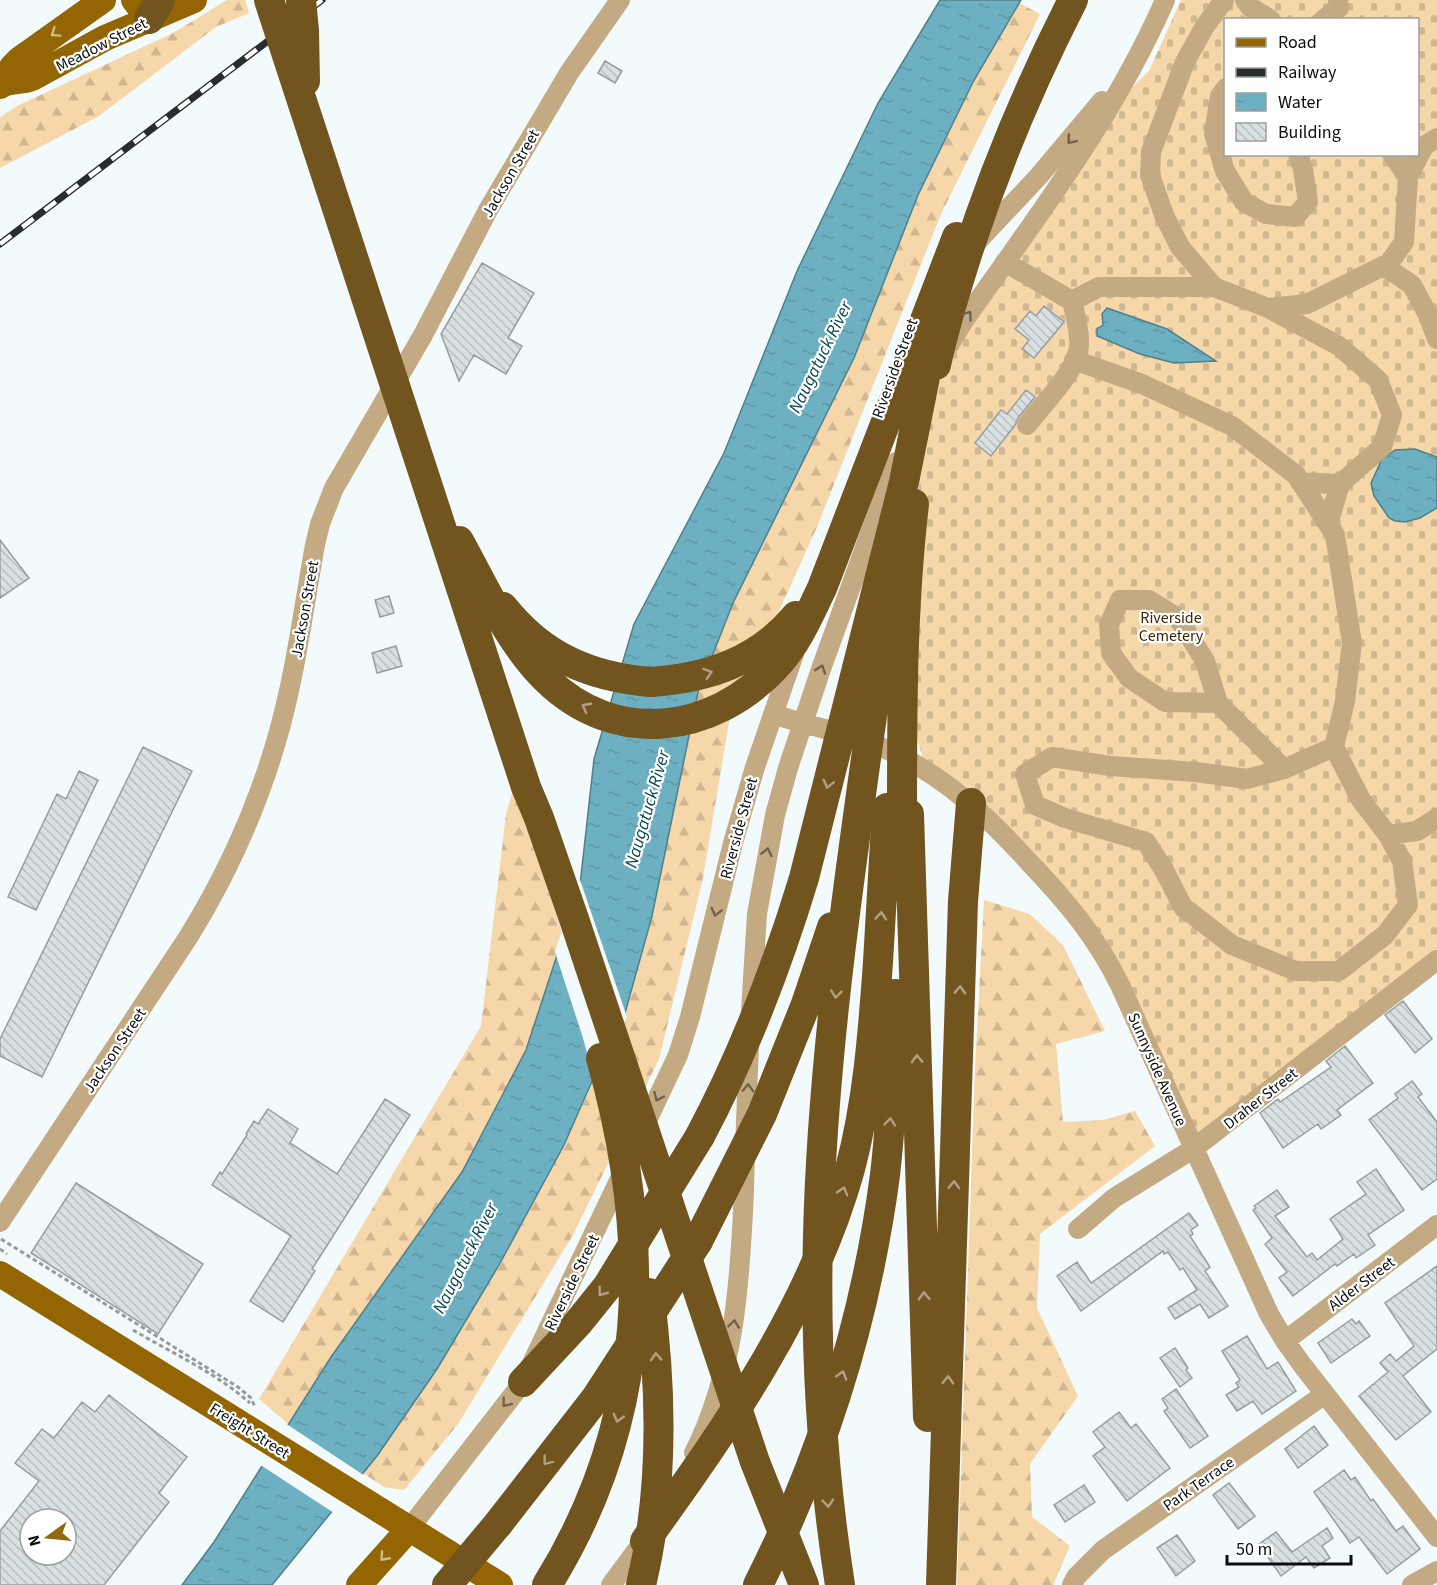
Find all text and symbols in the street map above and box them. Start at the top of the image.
street label: Meadow Street [52,12,151,77]
legend [1224,18,1419,156]
one-way arrow [51,26,62,37]
text: Road [1278,30,1317,55]
text: Railway [1278,60,1337,85]
text: Water [1278,90,1322,115]
text: Building [1278,120,1341,145]
street label: Jackson Street [477,125,545,222]
one-way arrow [1067,133,1078,144]
water label: Naugatuck River [783,296,859,417]
one-way arrow [961,311,972,322]
street label: Riverside Street [867,315,923,421]
street label: Jackson Street [286,558,324,660]
park label: Riverside Cemetery [1139,607,1204,647]
one-way arrow [814,664,827,675]
one-way arrow [702,668,713,680]
one-way arrow [581,703,592,714]
water label: Naugatuck River [619,747,676,871]
street label: Riverside Street [715,774,763,882]
one-way arrow [822,778,835,788]
one-way arrow [760,847,773,857]
one-way arrow [711,907,724,917]
one-way arrow [874,911,887,920]
one-way arrow [954,985,966,994]
one-way arrow [831,989,843,998]
street label: Jackson Street [78,1003,152,1097]
street label: Sunnyside Avenue [1122,1009,1192,1130]
one-way arrow [910,1054,923,1063]
street label: Draher Street [1219,1062,1303,1135]
one-way arrow [741,1083,754,1092]
one-way arrow [653,1091,665,1102]
one-way arrow [883,1117,896,1126]
one-way arrow [948,1180,961,1189]
one-way arrow [836,1186,848,1197]
water label: Naugatuck River [427,1198,505,1318]
street label: Riverside Street [539,1230,605,1334]
street label: Alder Street [1324,1251,1400,1316]
one-way arrow [598,1285,609,1296]
one-way arrow [918,1291,931,1300]
one-way arrow [727,1320,739,1329]
one-way arrow [650,1352,663,1361]
one-way arrow [835,1370,847,1381]
one-way arrow [941,1375,954,1384]
one-way arrow [503,1397,514,1408]
street label: Freight Street [205,1398,294,1464]
one-way arrow [613,1413,626,1423]
street label: Park Terrace [1159,1451,1239,1516]
one-way arrow [544,1454,555,1465]
one-way arrow [821,1498,834,1507]
north arrow [18,1507,78,1567]
scale bar [1227,1528,1352,1566]
text: N [22,1533,46,1549]
text: 50 m [1236,1537,1272,1562]
one-way arrow [380,1550,391,1561]

